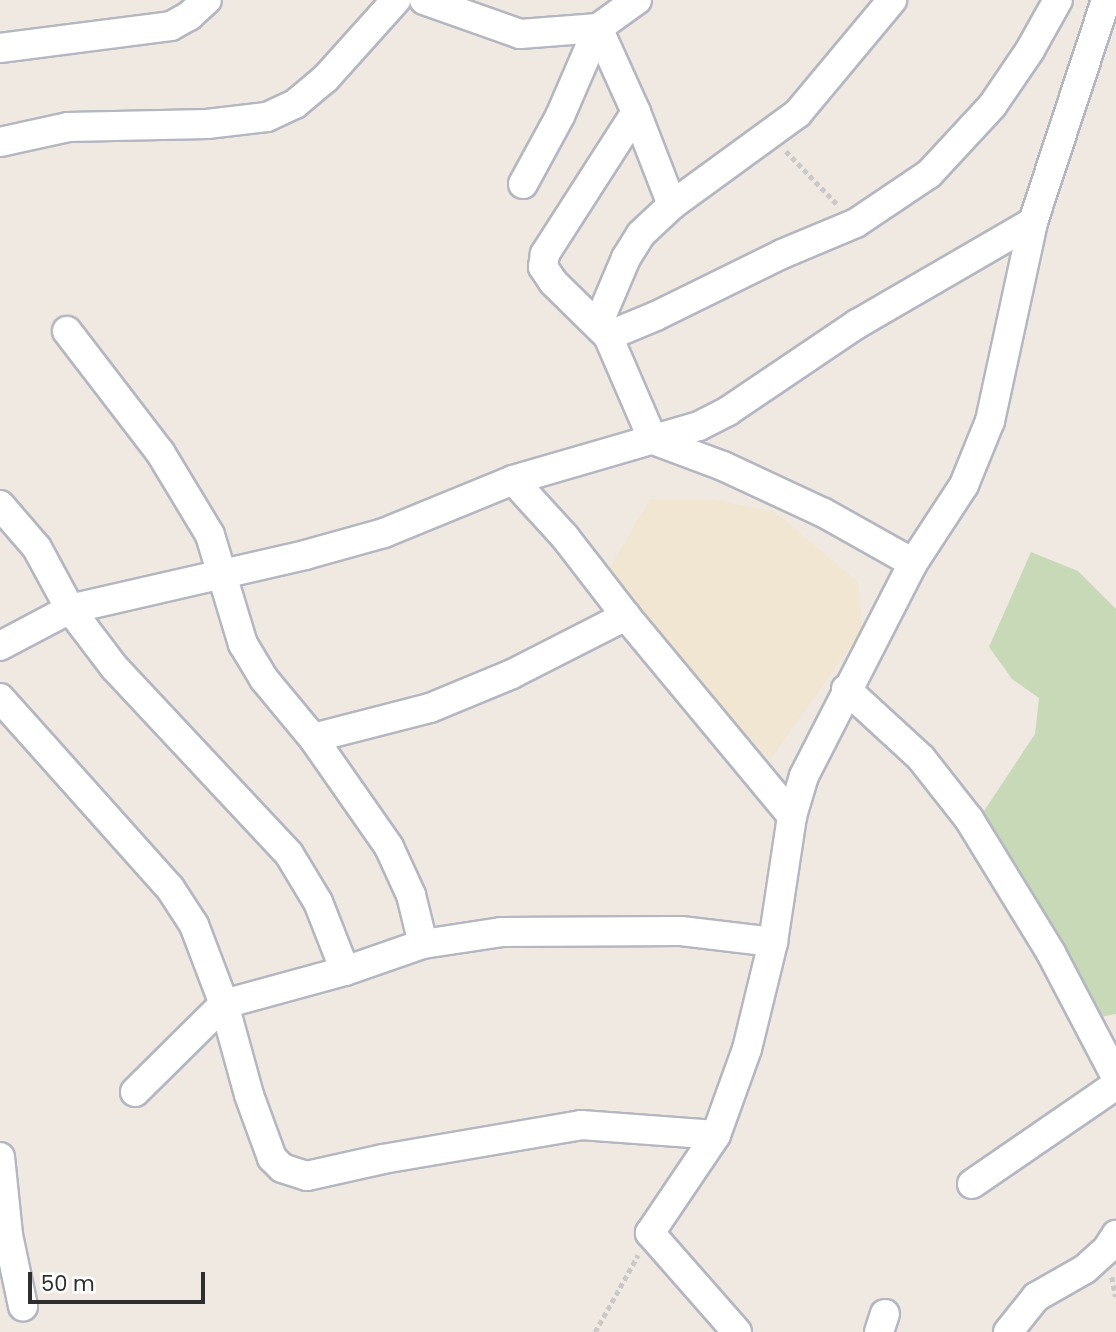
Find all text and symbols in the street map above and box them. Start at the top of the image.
scale bar [32,1258,208,1302]
text: 50 m [41,1269,95,1298]

